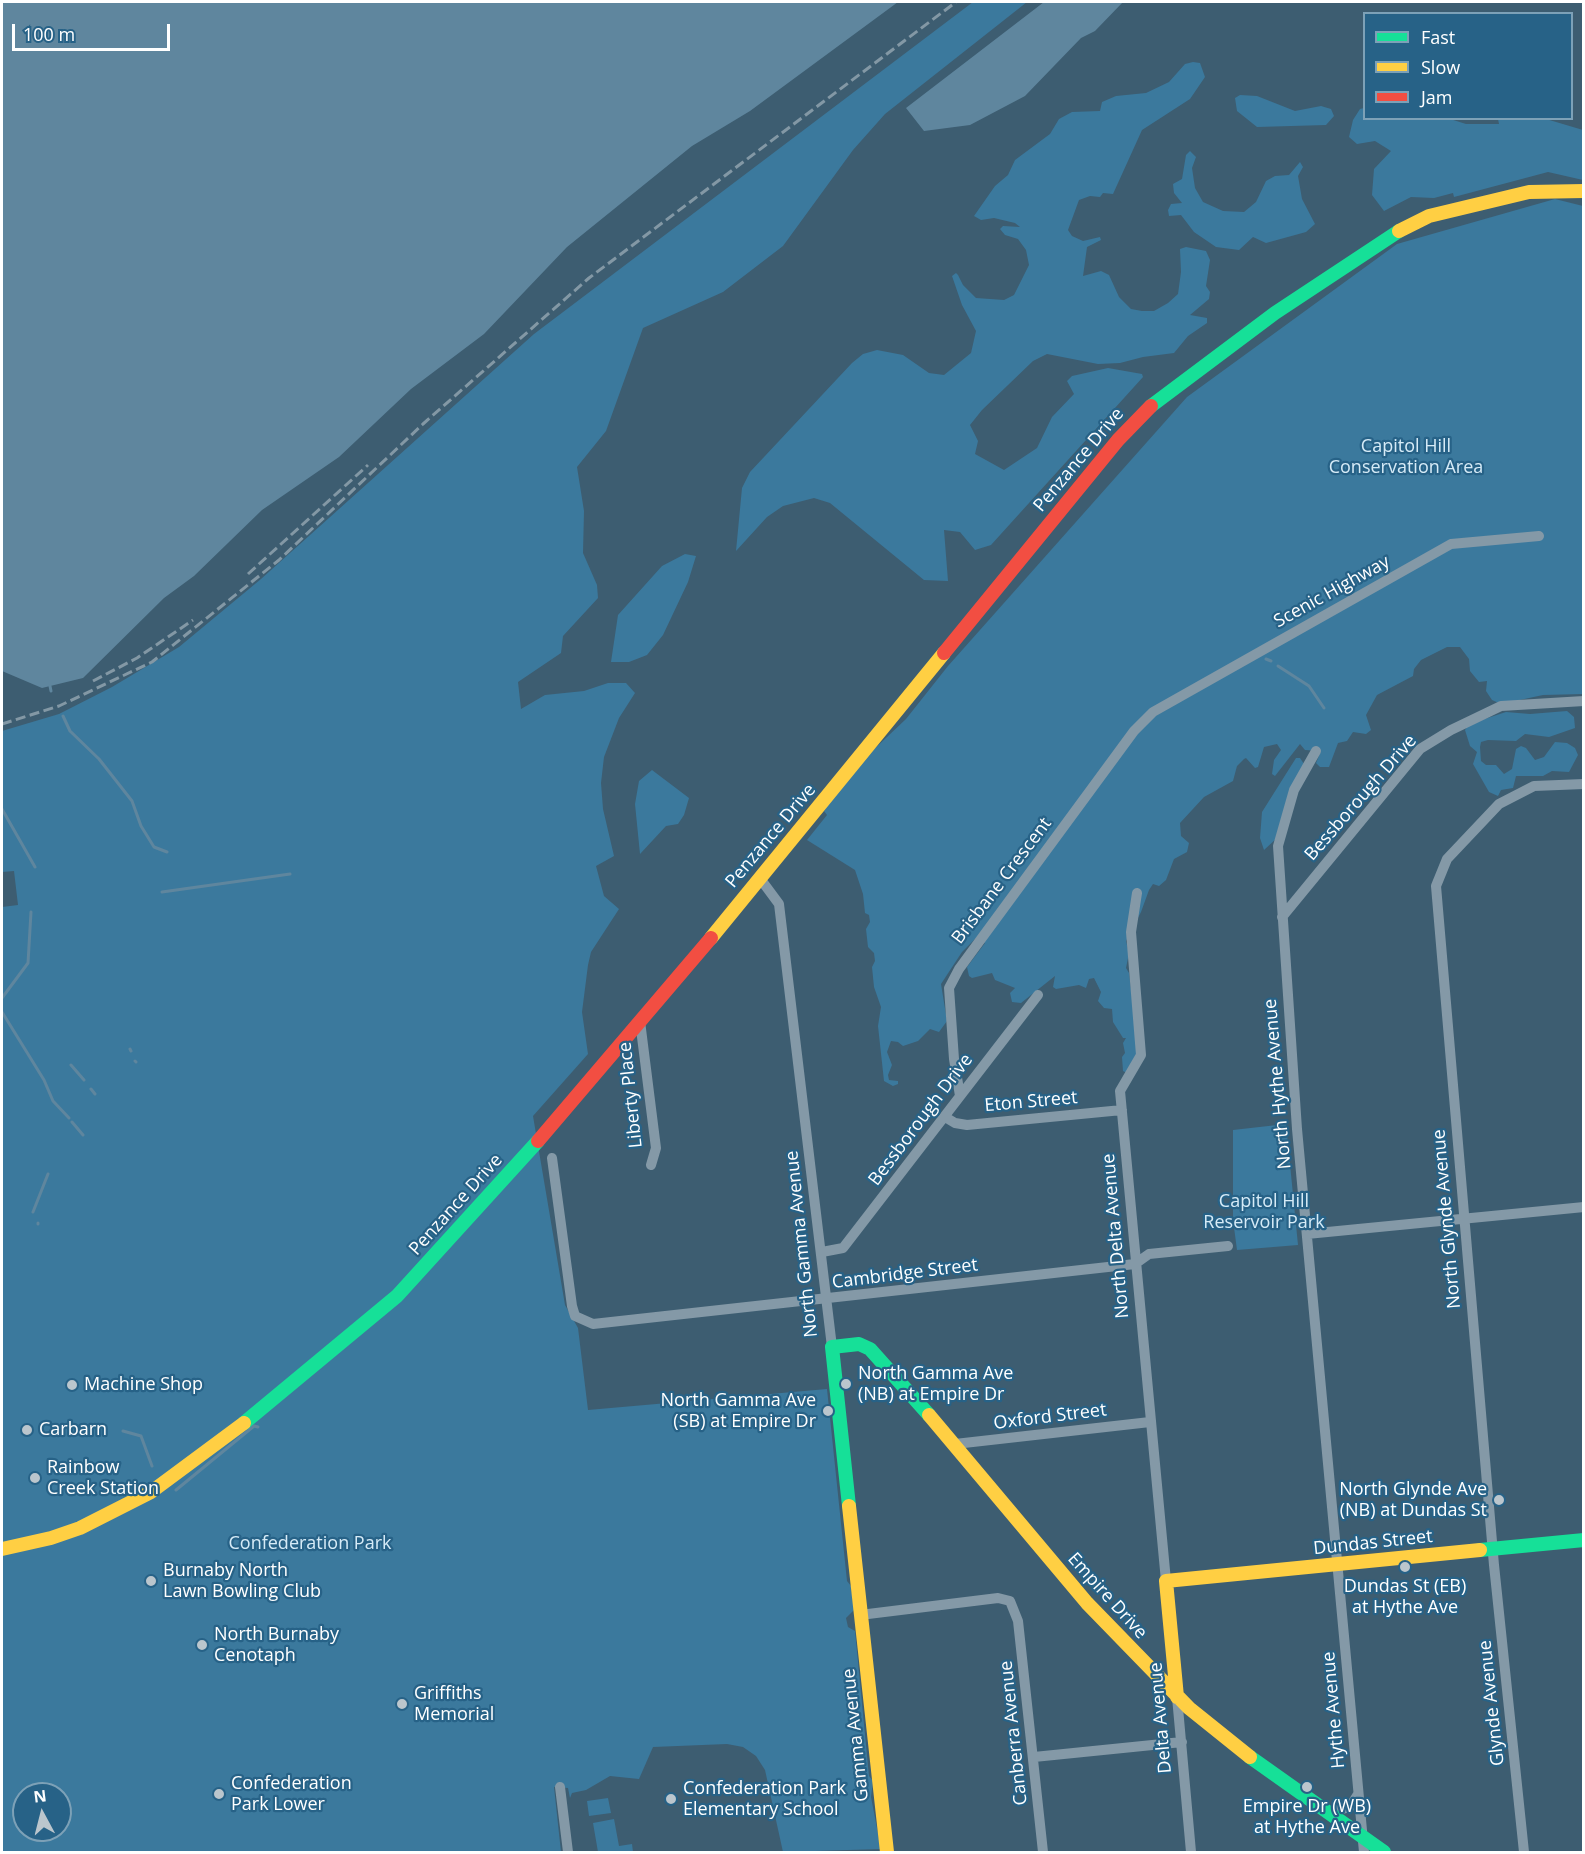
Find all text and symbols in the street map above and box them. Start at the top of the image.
scale bar [15,12,172,50]
legend [1363,12,1573,120]
text: 100 m [23,22,75,46]
text: Fast [1421,25,1455,49]
text: Slow [1421,55,1460,79]
text: Jam [1421,85,1453,109]
street label: Penzance Drive [1029,404,1129,516]
park label: Capitol Hill Conservation Area [1329,436,1483,478]
street label: Scenic Highway [1270,551,1394,633]
street label: Bessborough Drive [1301,731,1421,865]
street label: Penzance Drive [721,780,821,892]
street label: Brisbane Crescent [947,814,1057,948]
street label: North Hythe Avenue [1260,998,1296,1170]
street label: Liberty Place [615,1041,647,1149]
street label: Bessborough Drive [864,1050,978,1190]
street label: Eton Street [984,1087,1078,1117]
street label: North Glynde Avenue [1428,1128,1466,1310]
street label: Penzance Drive [405,1150,507,1260]
street label: North Gamma Avenue [781,1150,823,1338]
street label: North Delta Avenue [1098,1153,1134,1319]
park label: Capitol Hill Reservoir Park [1203,1191,1325,1234]
street label: Cambridge Street [831,1254,979,1294]
place label: North Gamma Ave (NB) at Empire Dr [858,1363,1013,1406]
place label: Machine Shop [84,1374,203,1396]
marker: North Gamma Ave (NB) at Empire Dr [839,1377,853,1391]
marker: Machine Shop [65,1378,79,1392]
place label: North Gamma Ave (SB) at Empire Dr [661,1390,816,1432]
street label: Oxford Street [992,1399,1108,1435]
marker: North Gamma Ave (SB) at Empire Dr [821,1404,835,1418]
place label: Carbarn [39,1419,107,1441]
marker: Carbarn [20,1423,34,1437]
place label: Rainbow Creek Station [47,1457,159,1500]
marker: Rainbow Creek Station [28,1471,42,1485]
place label: North Glynde Ave (NB) at Dundas St [1339,1479,1487,1522]
marker: North Glynde Ave (NB) at Dundas St [1492,1493,1506,1507]
street label: Dundas Street [1312,1526,1434,1560]
park label: Confederation Park [229,1533,391,1555]
street label: Empire Drive [1063,1548,1151,1644]
place label: Burnaby North Lawn Bowling Club [163,1560,321,1602]
marker: Dundas St (EB) at Hythe Ave [1398,1560,1412,1574]
marker: Burnaby North Lawn Bowling Club [144,1574,158,1588]
place label: Dundas St (EB) at Hythe Ave [1344,1576,1466,1618]
place label: North Burnaby Cenotaph [214,1624,339,1666]
marker: North Burnaby Cenotaph [195,1638,209,1652]
street label: Glynde Avenue [1475,1639,1509,1767]
street label: Hythe Avenue [1318,1651,1350,1769]
street label: Canberra Avenue [996,1659,1032,1807]
street label: Delta Avenue [1145,1662,1177,1774]
street label: Gamma Avenue [838,1667,874,1803]
place label: Griffiths Memorial [414,1683,494,1726]
marker: Griffiths Memorial [395,1697,409,1711]
place label: Confederation Park Lower [231,1773,352,1816]
place label: Confederation Park Elementary School [683,1778,846,1820]
marker: Empire Dr (WB) at Hythe Ave [1300,1780,1314,1794]
north arrow [12,1782,72,1842]
text: N [32,1784,48,1808]
marker: Confederation Park Lower [212,1787,226,1801]
marker: Confederation Park Elementary School [664,1792,678,1806]
place label: Empire Dr (WB) at Hythe Ave [1243,1796,1371,1838]

